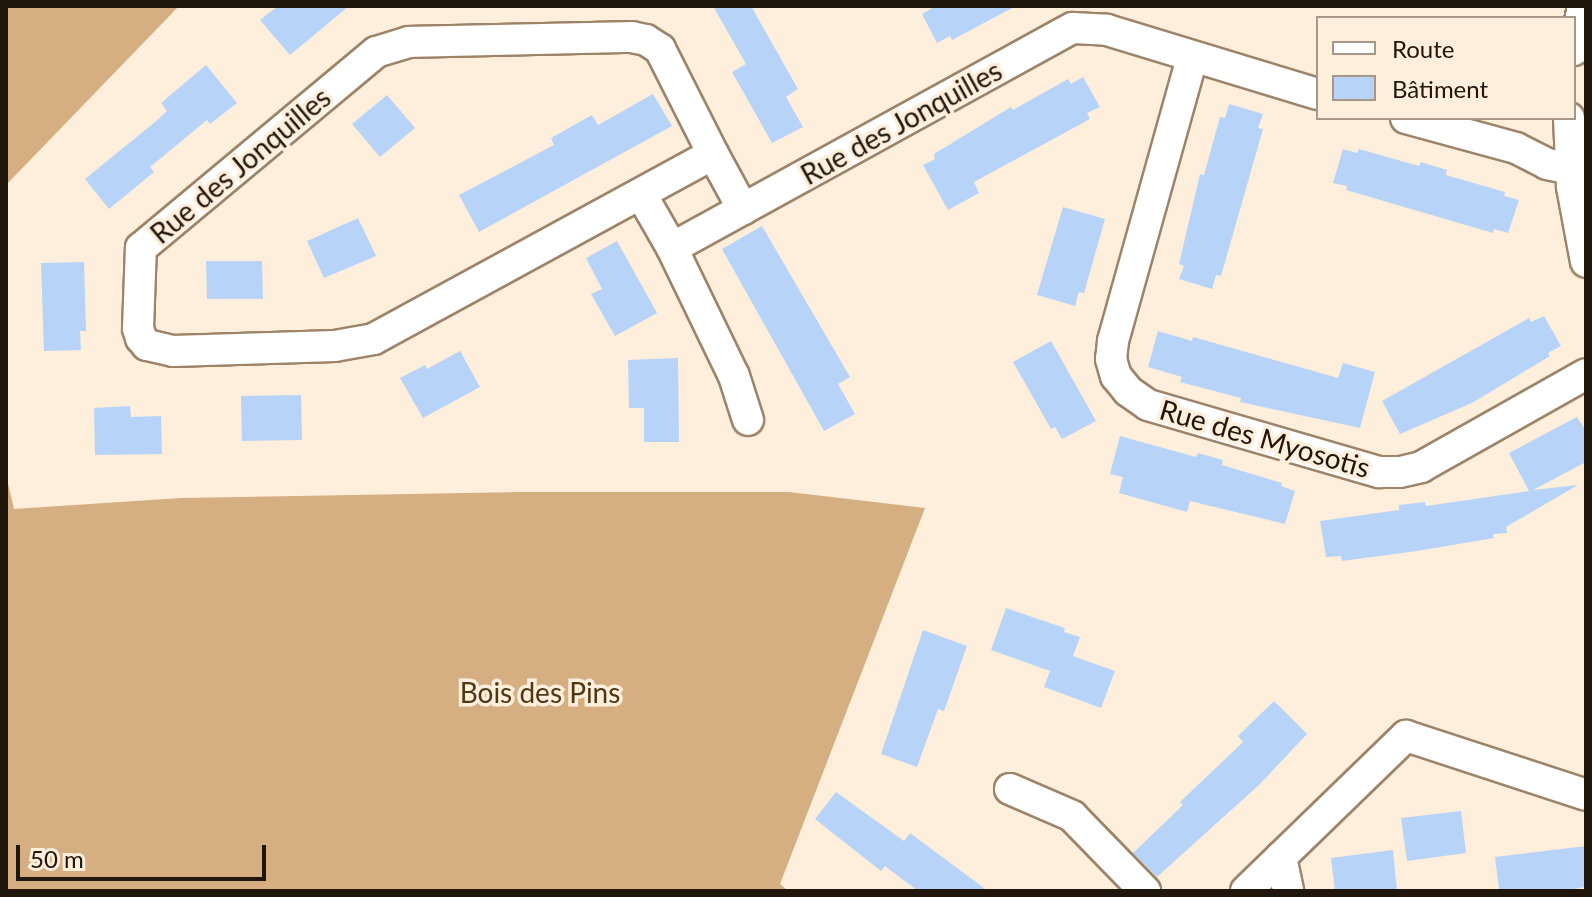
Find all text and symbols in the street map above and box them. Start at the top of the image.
legend [1316,16,1576,120]
text: Route [1392,34,1454,63]
street label: Rue des Jonquilles [794,53,1008,191]
text: Bâtiment [1392,74,1488,103]
street label: Rue des Jonquilles [143,80,337,250]
street label: Rue des Myosotis [1156,392,1374,484]
park label: Bois des Pins [460,675,620,709]
scale bar [20,829,270,879]
text: 50 m [30,844,84,873]

